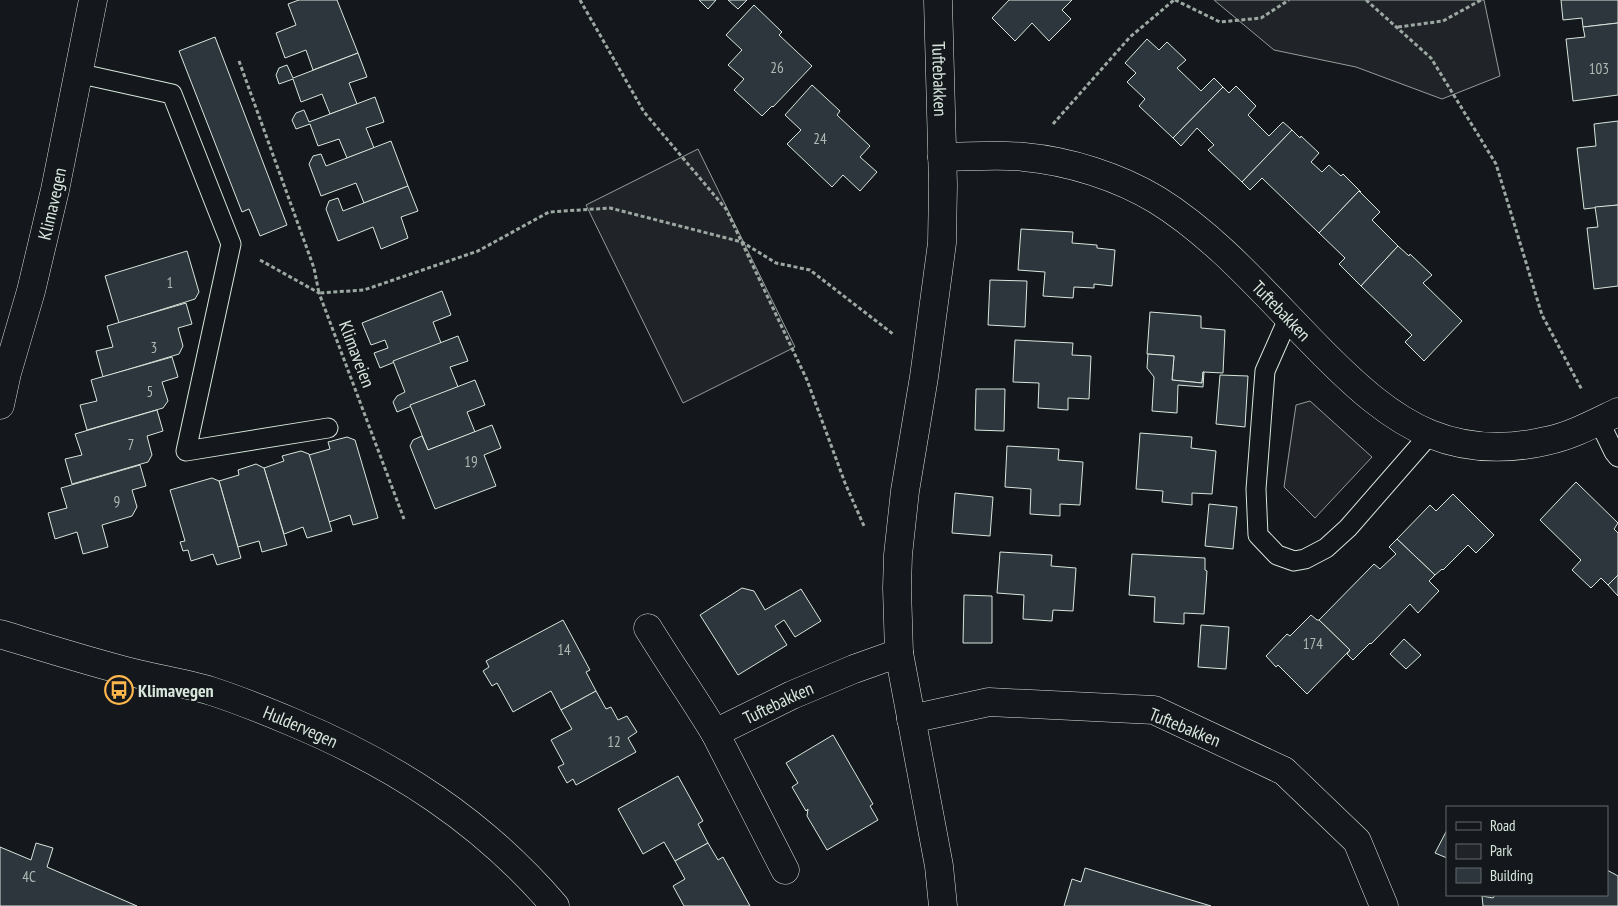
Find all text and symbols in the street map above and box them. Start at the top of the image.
street label: Tuftebakken [928,41,953,117]
house number: 26 [770,58,784,77]
house number: 103 [1589,59,1609,78]
house number: 24 [813,129,827,148]
street label: Klimavegen [32,166,71,242]
house number: 1 [167,273,173,292]
street label: Tuftebakken [1248,275,1316,346]
street label: Klimaveien [334,317,380,391]
house number: 3 [151,338,157,357]
house number: 5 [147,382,153,401]
house number: 7 [128,435,134,454]
house number: 19 [464,452,478,471]
house number: 9 [114,492,120,511]
house number: 174 [1303,634,1323,653]
house number: 14 [557,640,571,659]
bus stop icon: Klimavegen [104,675,134,705]
street label: Tuftebakken [739,676,817,729]
place label: Klimavegen [138,679,214,702]
street label: Huldervegen [260,700,342,752]
street label: Tuftebakken [1146,702,1224,752]
house number: 12 [607,732,621,751]
legend [1446,806,1608,896]
text: Road [1490,816,1516,835]
text: Park [1490,841,1512,860]
text: Building [1490,866,1533,885]
house number: 4C [22,867,36,886]

